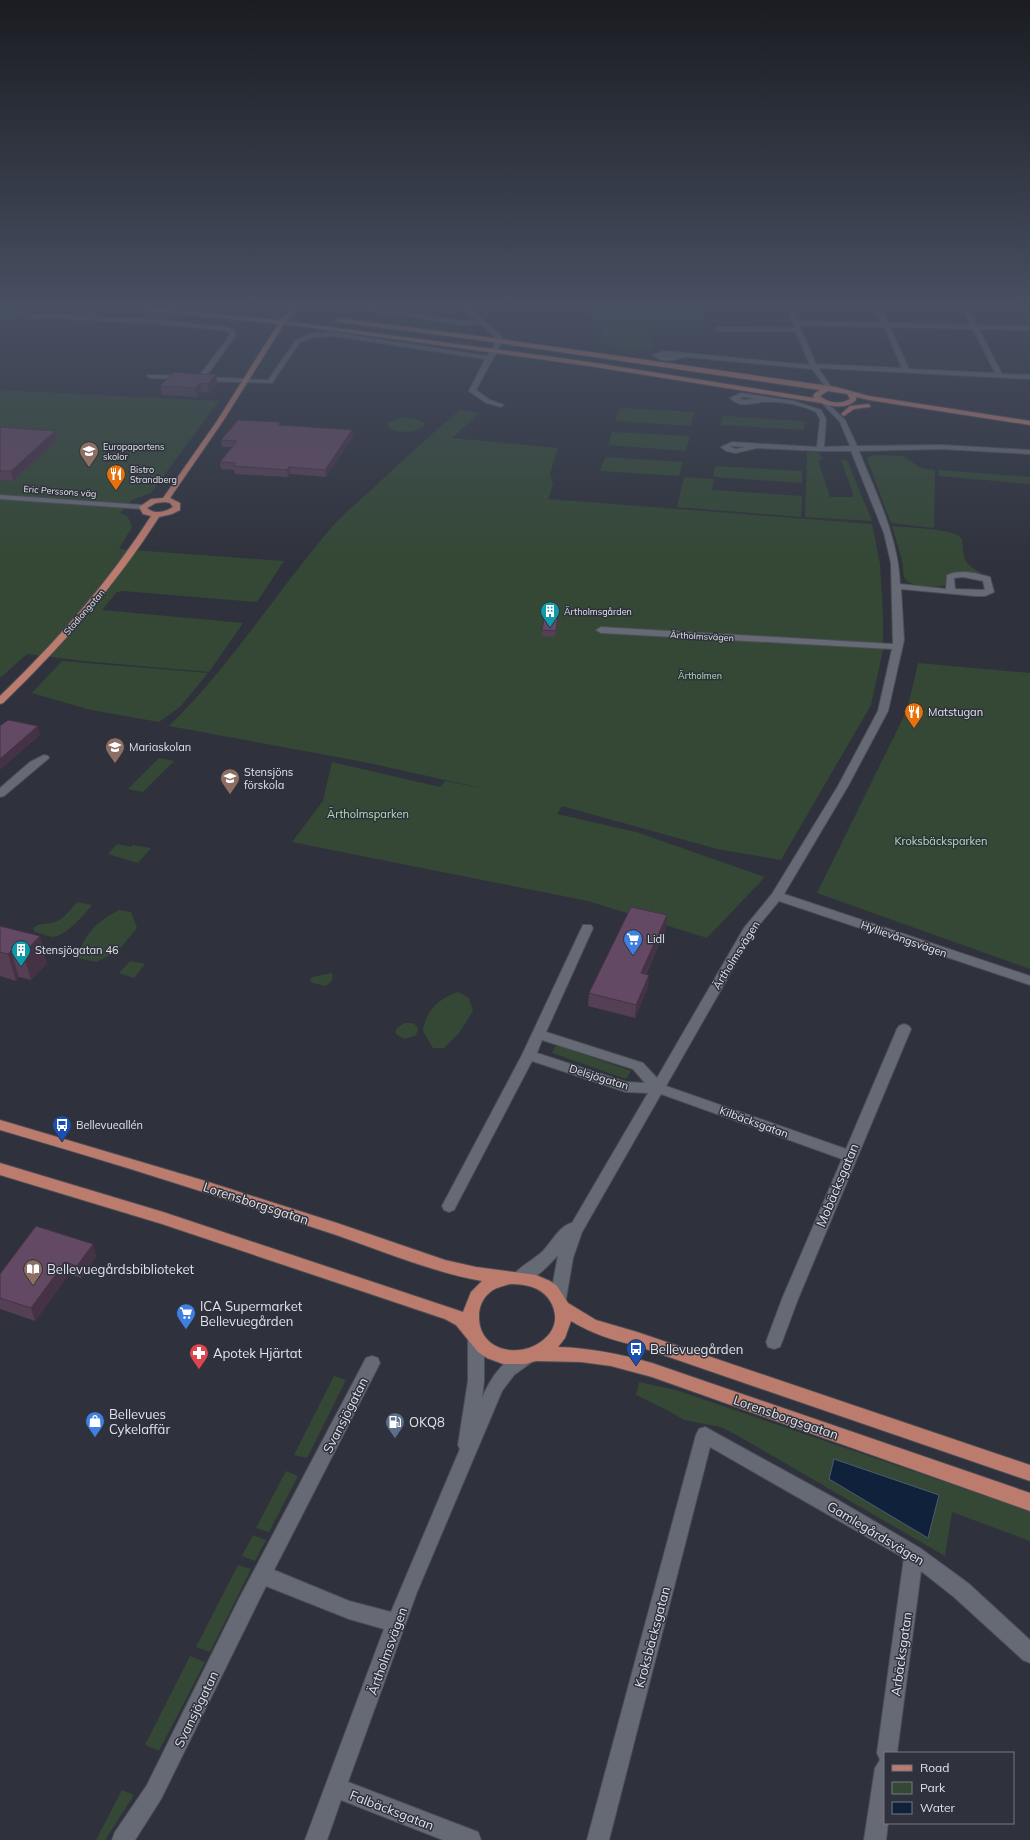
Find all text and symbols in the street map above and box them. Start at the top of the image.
school or university icon: Europaportens skolor [78,440,100,468]
place label: Europaportens skolor [103,441,164,462]
restaurant icon: Bistro Strandberg [105,463,127,491]
place label: Bistro Strandberg [130,464,177,485]
street label: Eric Perssons väg [23,483,97,499]
street label: Stadiongatan [61,587,107,637]
building icon: Ärtholmsgården [539,600,561,628]
place label: Ärtholmsgården [564,606,632,617]
street label: Ärtholmsvägen [670,629,734,643]
park label: Ärtholmen [678,670,722,681]
restaurant icon: Matstugan [903,701,925,729]
place label: Matstugan [928,705,983,719]
school or university icon: Mariaskolan [104,736,126,764]
place label: Mariaskolan [129,740,191,754]
place label: Stensjöns förskola [244,765,293,792]
school or university icon: Stensjöns förskola [219,767,241,795]
park label: Ärtholmsparken [327,807,409,821]
park label: Kroksbäcksparken [894,834,988,848]
street label: Ärtholmsvägen [709,918,763,992]
street label: Hyllievångsvägen [859,918,949,960]
supermarket icon: Lidl [622,928,644,956]
place label: Lidl [647,932,665,946]
building icon: Stensjögatan 46 [10,939,32,967]
place label: Stensjögatan 46 [35,943,119,957]
street label: Delsjögatan [568,1061,630,1093]
street label: Kilbäcksgatan [718,1103,790,1141]
bus stop icon: Bellevueallén [51,1114,73,1142]
place label: Bellevueallén [76,1118,143,1132]
street label: Mobäcksgatan [812,1141,862,1229]
street label: Lorensborgsgatan [201,1178,311,1228]
library icon: Bellevuegårdsbiblioteket [22,1258,44,1286]
place label: Bellevuegårdsbiblioteket [47,1261,194,1277]
place label: ICA Supermarket Bellevuegården [200,1298,303,1329]
supermarket icon: ICA Supermarket Bellevuegården [175,1302,197,1330]
bus stop icon: Bellevuegården [625,1338,647,1366]
place label: Bellevuegården [650,1341,743,1357]
pharmacy icon: Apotek Hjärtat [188,1342,210,1370]
place label: Apotek Hjärtat [213,1345,303,1361]
street label: Svansjögatan [319,1374,371,1456]
street label: Lorensborgsgatan [731,1392,841,1442]
place label: Bellevues Cykelaffär [109,1406,170,1437]
shop icon: Bellevues Cykelaffär [84,1410,106,1438]
fuel station icon: OKQ8 [384,1411,406,1439]
place label: OKQ8 [409,1414,445,1430]
street label: Gamlegårdsvägen [825,1498,927,1568]
street label: Kroksbäcksgatan [631,1585,673,1689]
street label: Ärtholmsvägen [364,1605,410,1697]
street label: Arbäcksgatan [887,1611,915,1697]
street label: Svansjögatan [171,1668,221,1750]
legend [884,1752,1014,1824]
text: Road [920,1760,949,1775]
text: Park [920,1780,946,1795]
street label: Falbäcksgatan [348,1787,436,1833]
text: Water [920,1800,956,1815]

